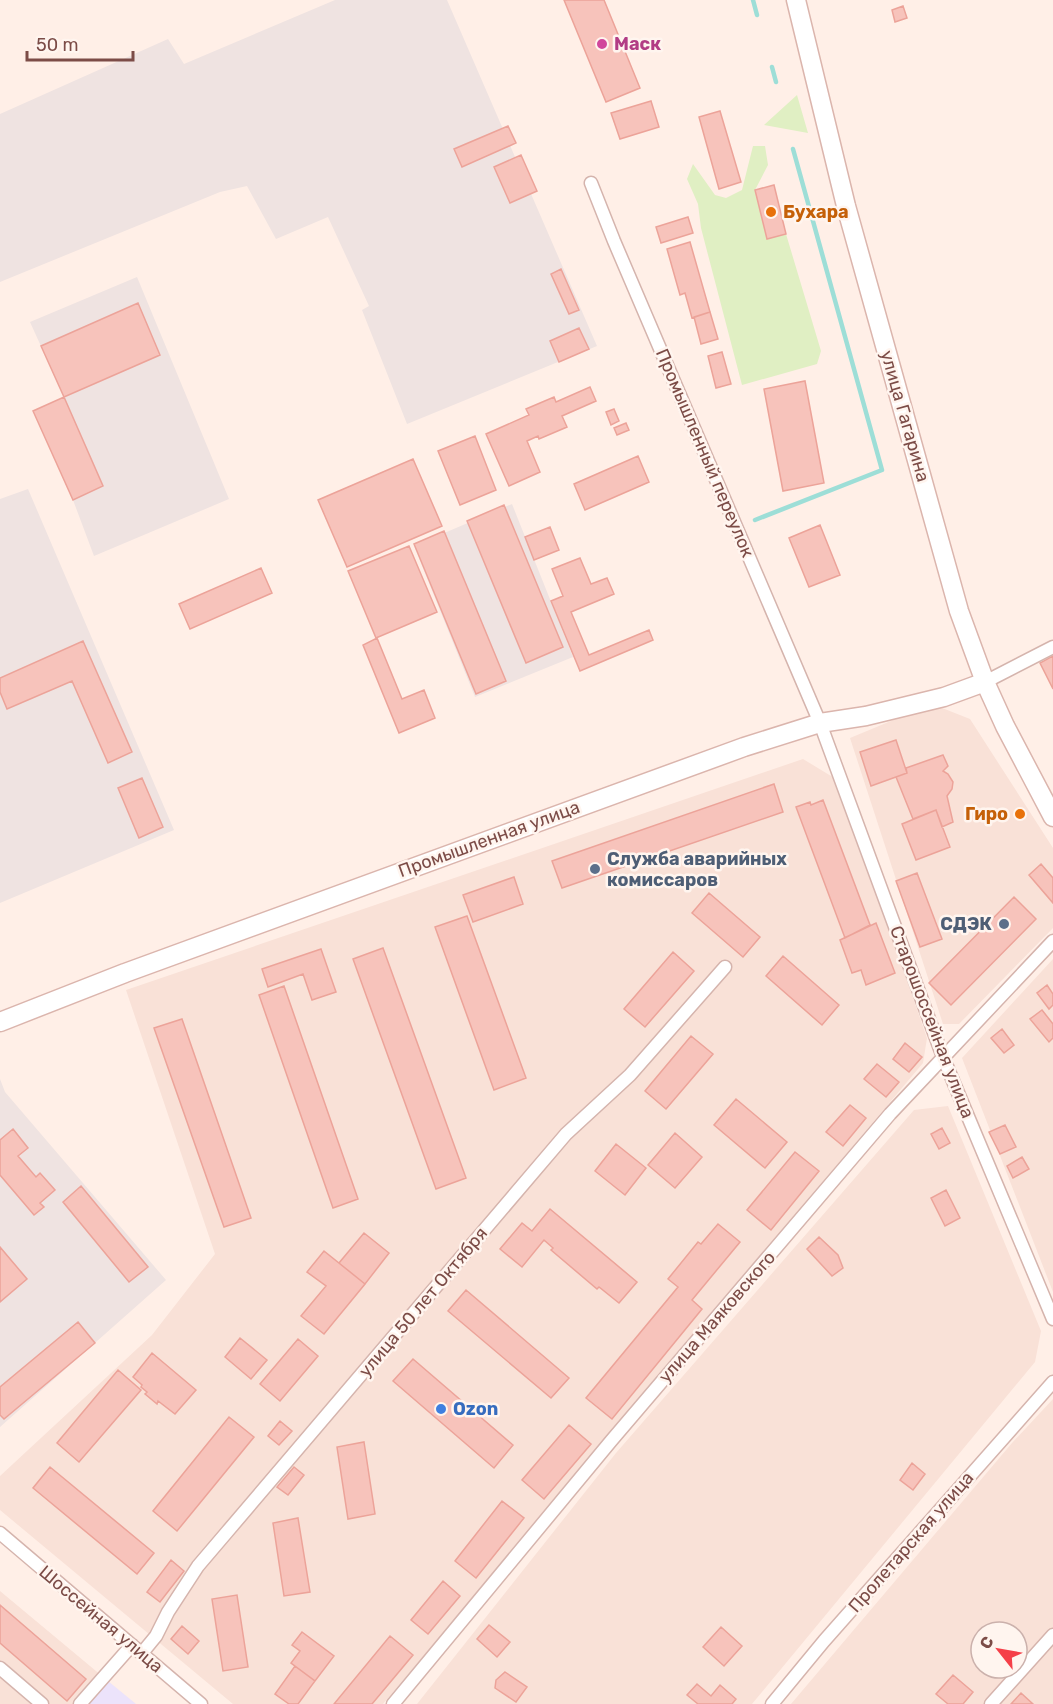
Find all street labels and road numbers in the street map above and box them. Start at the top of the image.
street label: Промышленный переулок [651,345,759,561]
street label: улица Гагарина [876,348,934,484]
street label: Промышленная улица [395,796,583,882]
street label: Старошоссейная улица [885,923,979,1121]
street label: улица 50 лет Октября [354,1223,492,1381]
street label: улица Маяковского [654,1247,780,1387]
street label: Пролетарская улица [844,1467,978,1617]
street label: Шоссейная улица [34,1561,168,1677]

